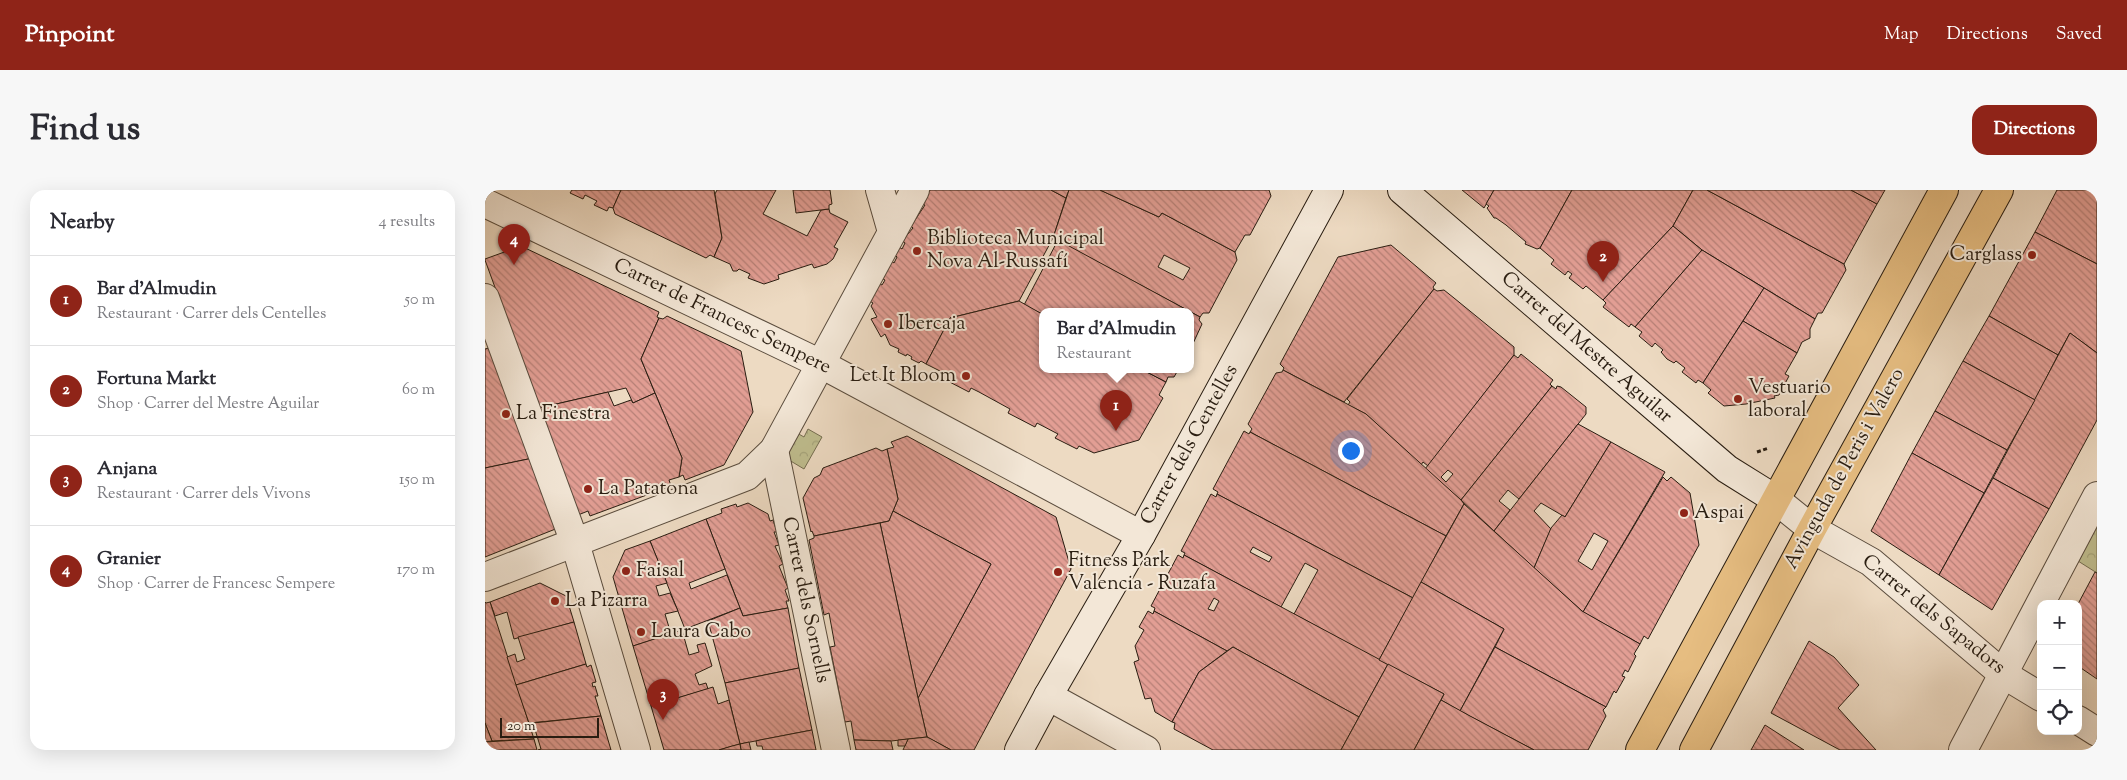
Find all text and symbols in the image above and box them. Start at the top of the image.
text: Pinpoint [25,18,114,52]
text: Map [1884,22,1919,48]
text: Directions [1947,22,2028,48]
text: Saved [2056,22,2102,48]
text: Find us [30,105,140,156]
button: Directions [1972,105,2097,155]
text: Nearby [50,208,115,238]
text: 4 results [379,211,435,234]
pin: 4 [498,224,530,265]
place label: Biblioteca Municipal Nova Al-Russafí [927,225,1105,277]
pin: 2 [1587,241,1619,282]
place label: Carglass [1949,241,2022,270]
marker: Biblioteca Municipal Nova Al-Russafí [911,245,923,257]
marker: Carglass [2026,249,2038,261]
street label: Carrer de Francesc Sempere [608,252,836,382]
street label: Carrer del Mestre Aguilar [1494,265,1679,431]
text: Bar d'Almudin [97,276,217,303]
text: 1 [63,289,69,312]
text: 50 m [404,289,435,312]
text: Restaurant · Carrer dels Centelles [97,303,326,326]
popup [1039,308,1194,373]
place label: Ibercaja [898,310,965,339]
text: Bar d'Almudin [1057,316,1176,343]
marker: Ibercaja [882,318,894,330]
text: Restaurant [1057,343,1131,366]
street label: Carrer dels Centelles [1134,359,1246,531]
place label: Let It Bloom [850,362,956,391]
street label: Avinguda de Peris i Valero [1778,363,1912,575]
text: Fortuna Markt [97,366,216,393]
marker: Let It Bloom [960,370,972,382]
place label: Vestuario laboral [1748,374,1831,426]
text: 2 [62,379,70,402]
text: 60 m [402,379,435,402]
pin: 1 [1100,390,1132,431]
text: Shop · Carrer del Mestre Aguilar [97,393,319,416]
marker: Vestuario laboral [1732,393,1744,405]
place label: La Finestra [516,400,610,429]
marker: La Finestra [500,408,512,420]
your location [1338,438,1364,464]
text: Anjana [97,456,157,483]
text: 3 [63,469,69,492]
text: 150 m [399,469,435,492]
place label: La Patatona [598,475,698,504]
text: Restaurant · Carrer dels Vivons [97,483,311,506]
marker: La Patatona [582,483,594,495]
place label: Aspai [1694,499,1744,528]
marker: Aspai [1678,507,1690,519]
street label: Carrer dels Sornells [773,514,837,686]
text: Granier [97,546,161,573]
place label: Fitness Park Valencia - Ruzafa [1068,547,1216,599]
street label: Carrer dels Sapadors [1855,548,2011,682]
place label: Faisal [636,557,685,586]
text: 4 [62,559,70,582]
text: 170 m [397,559,435,582]
marker: Faisal [620,565,632,577]
marker: Fitness Park Valencia - Ruzafa [1052,566,1064,578]
text: Shop · Carrer de Francesc Sempere [97,573,335,596]
place label: La Pizarra [565,587,648,616]
marker: La Pizarra [549,595,561,607]
map controls [2037,600,2082,735]
button: + [2037,600,2082,645]
place label: Laura Cabo [651,618,751,647]
marker: Laura Cabo [635,626,647,638]
button: − [2037,645,2082,690]
pin: 3 [647,679,679,720]
button: locate [2037,690,2082,735]
scale bar [500,715,599,738]
text: 20 m [507,717,536,737]

